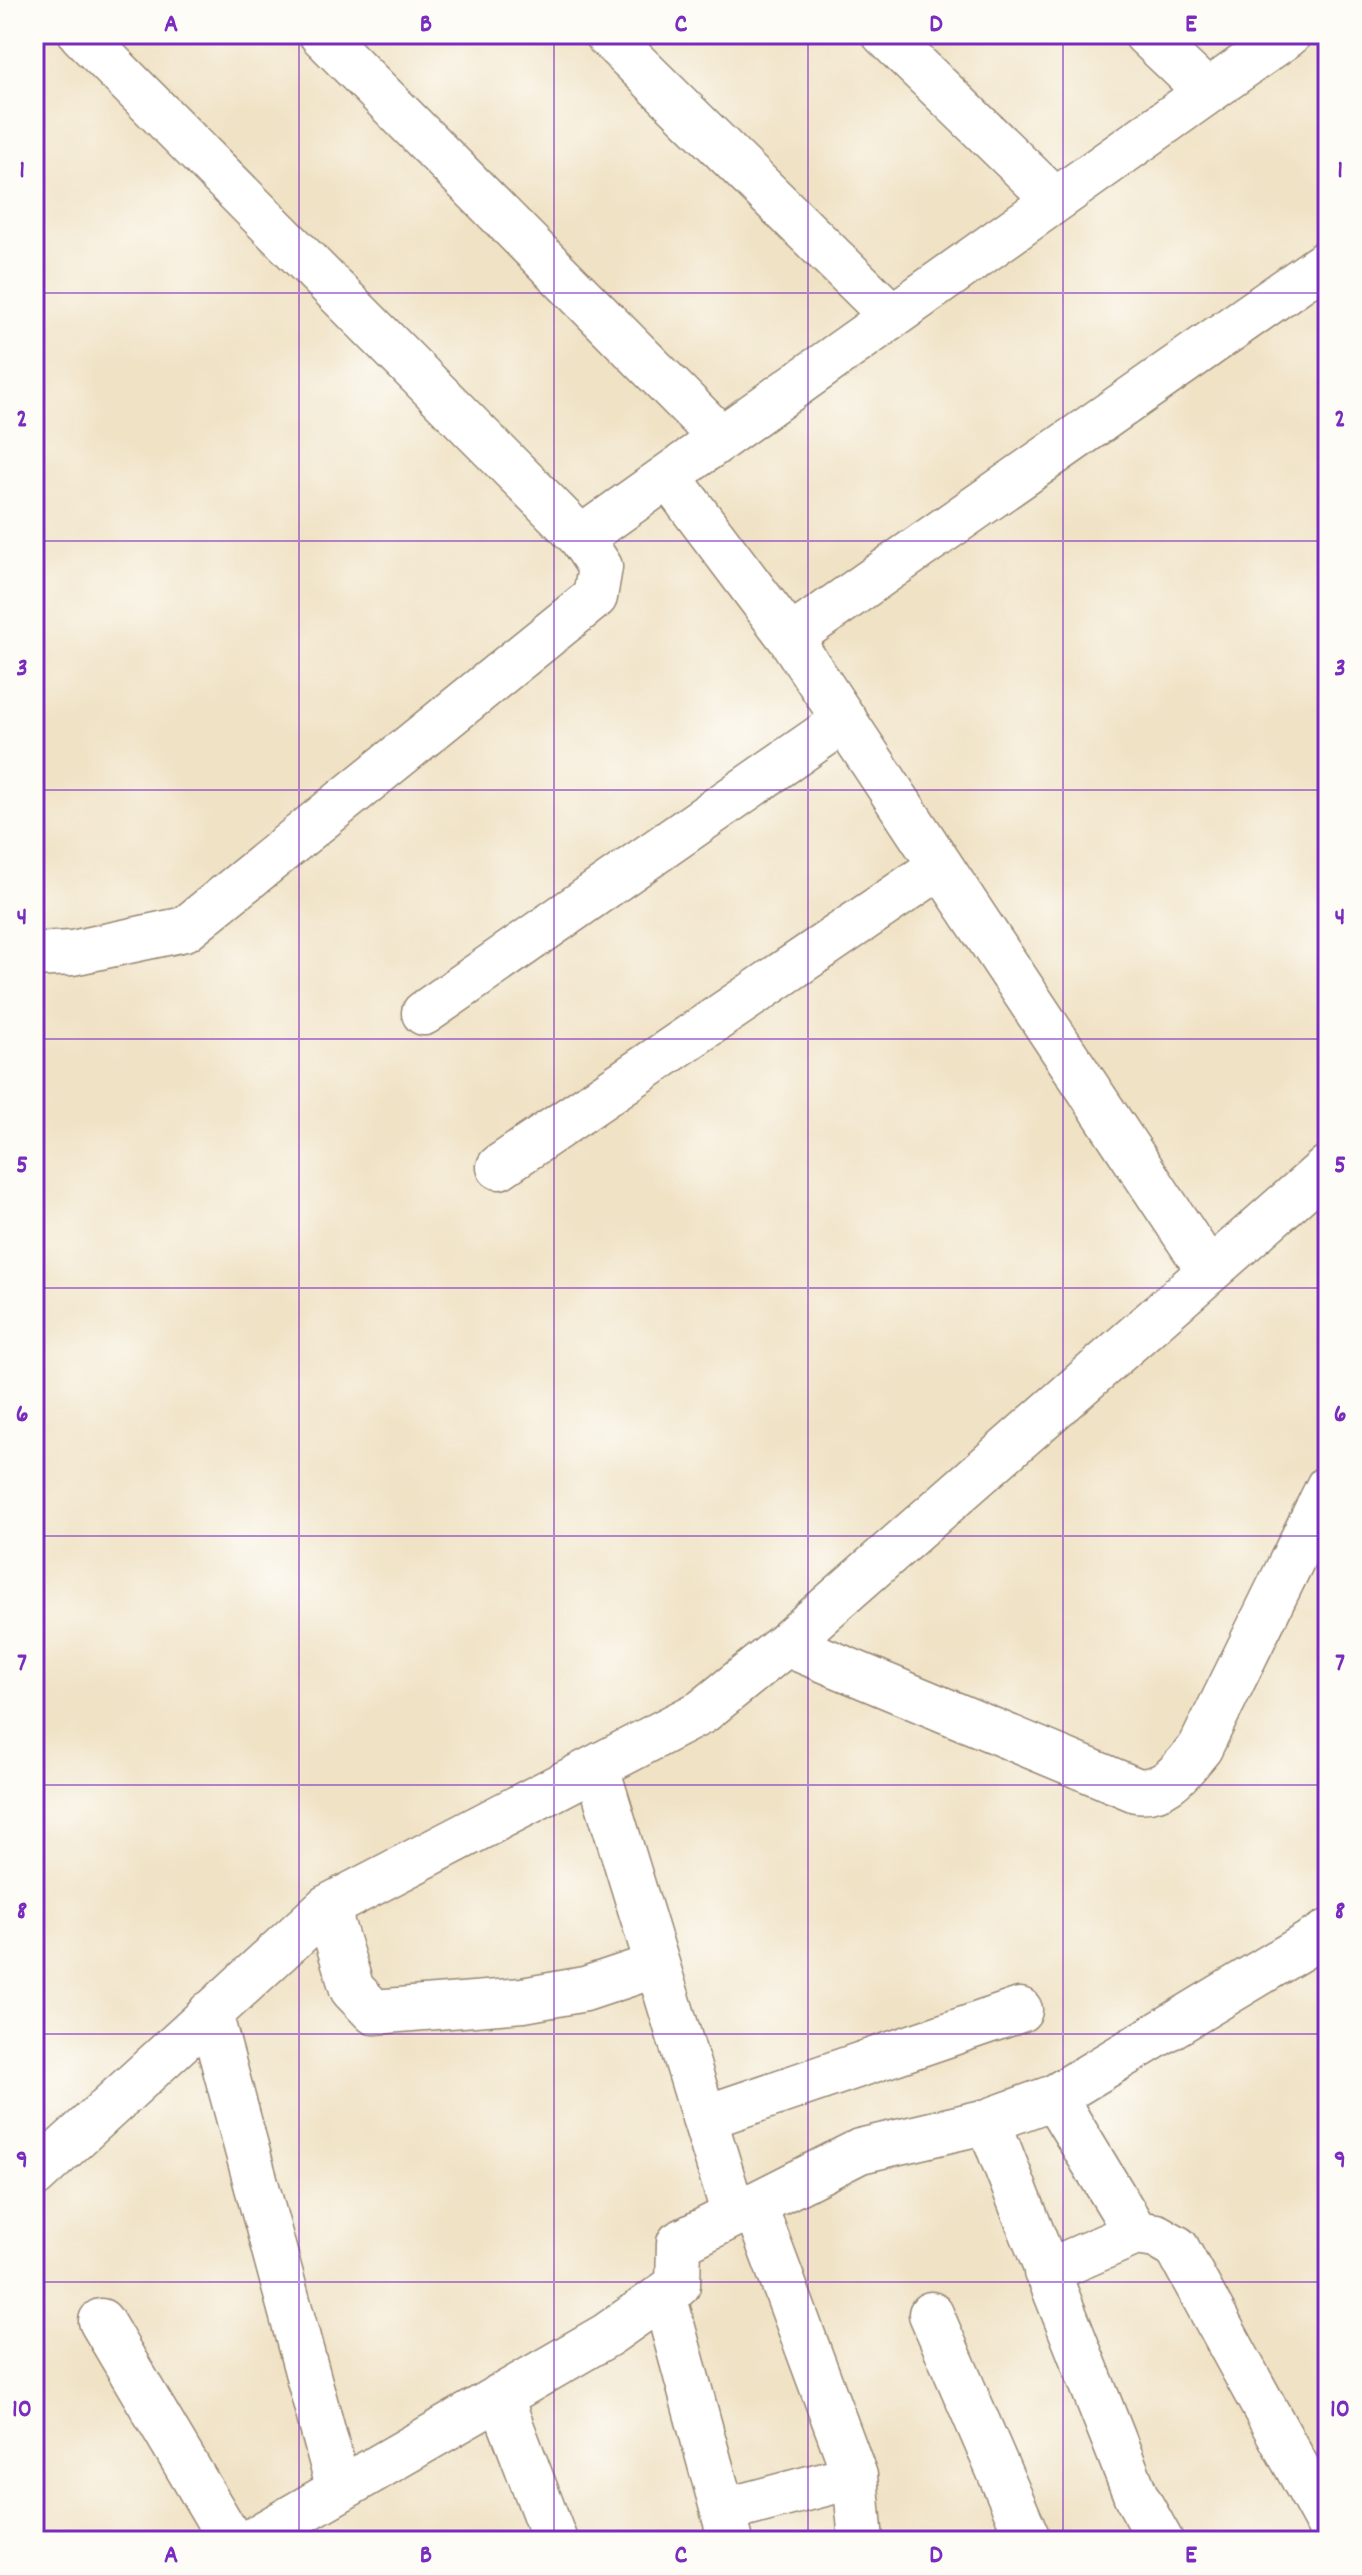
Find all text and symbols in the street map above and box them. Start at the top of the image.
text: A [164,7,178,44]
text: B [420,7,432,44]
text: C [675,7,688,44]
text: D [929,7,943,44]
text: E [1185,7,1197,44]
text: 1 [19,153,25,190]
text: 1 [1337,153,1343,190]
text: 2 [16,402,28,439]
text: 2 [1334,402,1346,439]
text: 3 [16,651,28,688]
text: 3 [1334,651,1346,688]
text: 4 [17,900,27,937]
text: 4 [1335,900,1345,937]
text: 5 [16,1148,28,1185]
text: 5 [1334,1148,1346,1185]
text: 6 [16,1397,28,1434]
text: 6 [1334,1397,1346,1434]
text: 7 [17,1646,27,1683]
text: 7 [1335,1646,1345,1683]
text: 8 [17,1894,27,1931]
text: 8 [1335,1894,1345,1931]
text: 9 [16,2143,28,2180]
text: 9 [1334,2143,1346,2180]
text: 10 [12,2392,32,2429]
text: 10 [1330,2392,1350,2429]
text: A [164,2538,178,2575]
text: B [420,2538,432,2575]
text: C [675,2538,688,2575]
text: D [929,2538,943,2575]
text: E [1185,2538,1197,2575]

